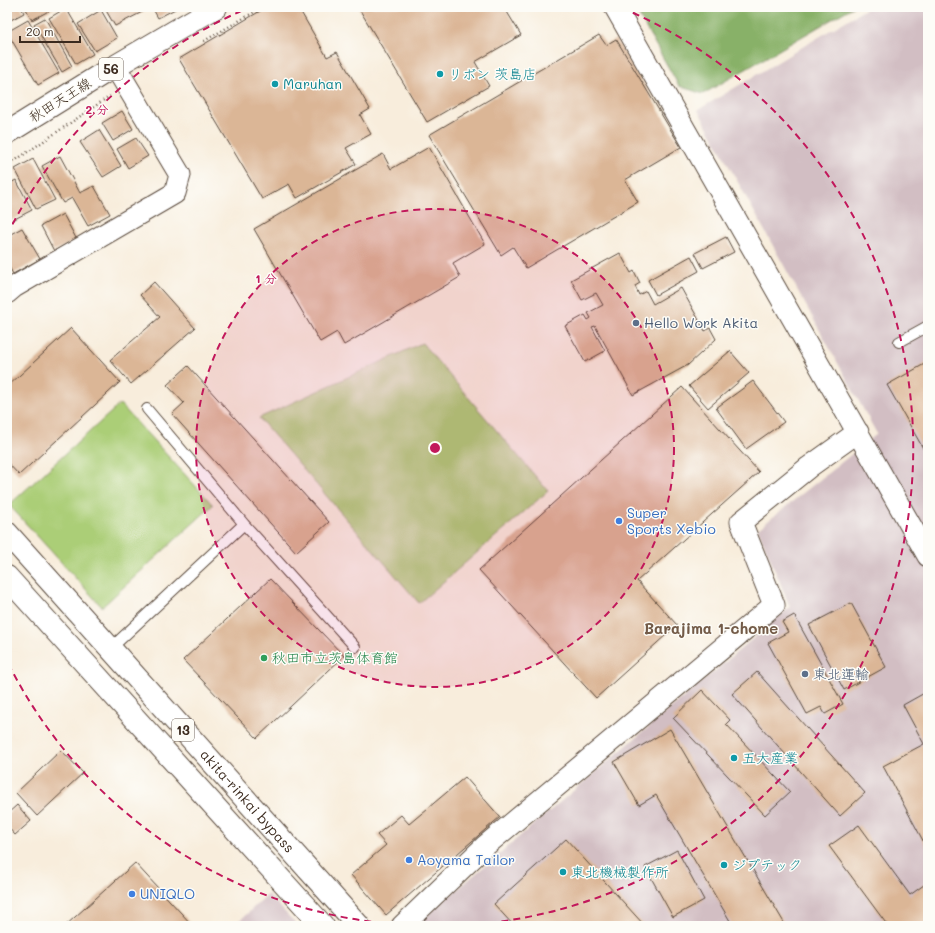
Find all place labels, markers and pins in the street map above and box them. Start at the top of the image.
place label: リボン 茨島店 [448,64,536,83]
marker: リボン 茨島店 [435,69,445,79]
place label: Maruhan [283,74,342,93]
marker: Maruhan [270,79,280,89]
place label: Hello Work Akita [644,313,758,332]
marker: Hello Work Akita [631,318,641,328]
centre of rings [428,441,442,455]
place label: Super Sports Xebio [627,503,716,538]
marker: Super Sports Xebio [614,516,624,526]
place label: 秋田市立茨島体育館 [272,648,398,667]
marker: 秋田市立茨島体育館 [259,653,269,663]
place label: 東北運輸 [813,664,869,683]
marker: 東北運輸 [800,669,810,679]
place label: 五大産業 [742,748,798,767]
marker: 五大産業 [729,753,739,763]
place label: Aoyama Tailor [417,850,515,869]
marker: Aoyama Tailor [404,855,414,865]
place label: ジプテック [732,855,802,874]
marker: ジプテック [719,860,729,870]
place label: 東北機械製作所 [571,862,669,881]
marker: 東北機械製作所 [558,867,568,877]
place label: UNIQLO [140,884,195,903]
marker: UNIQLO [127,889,137,899]

